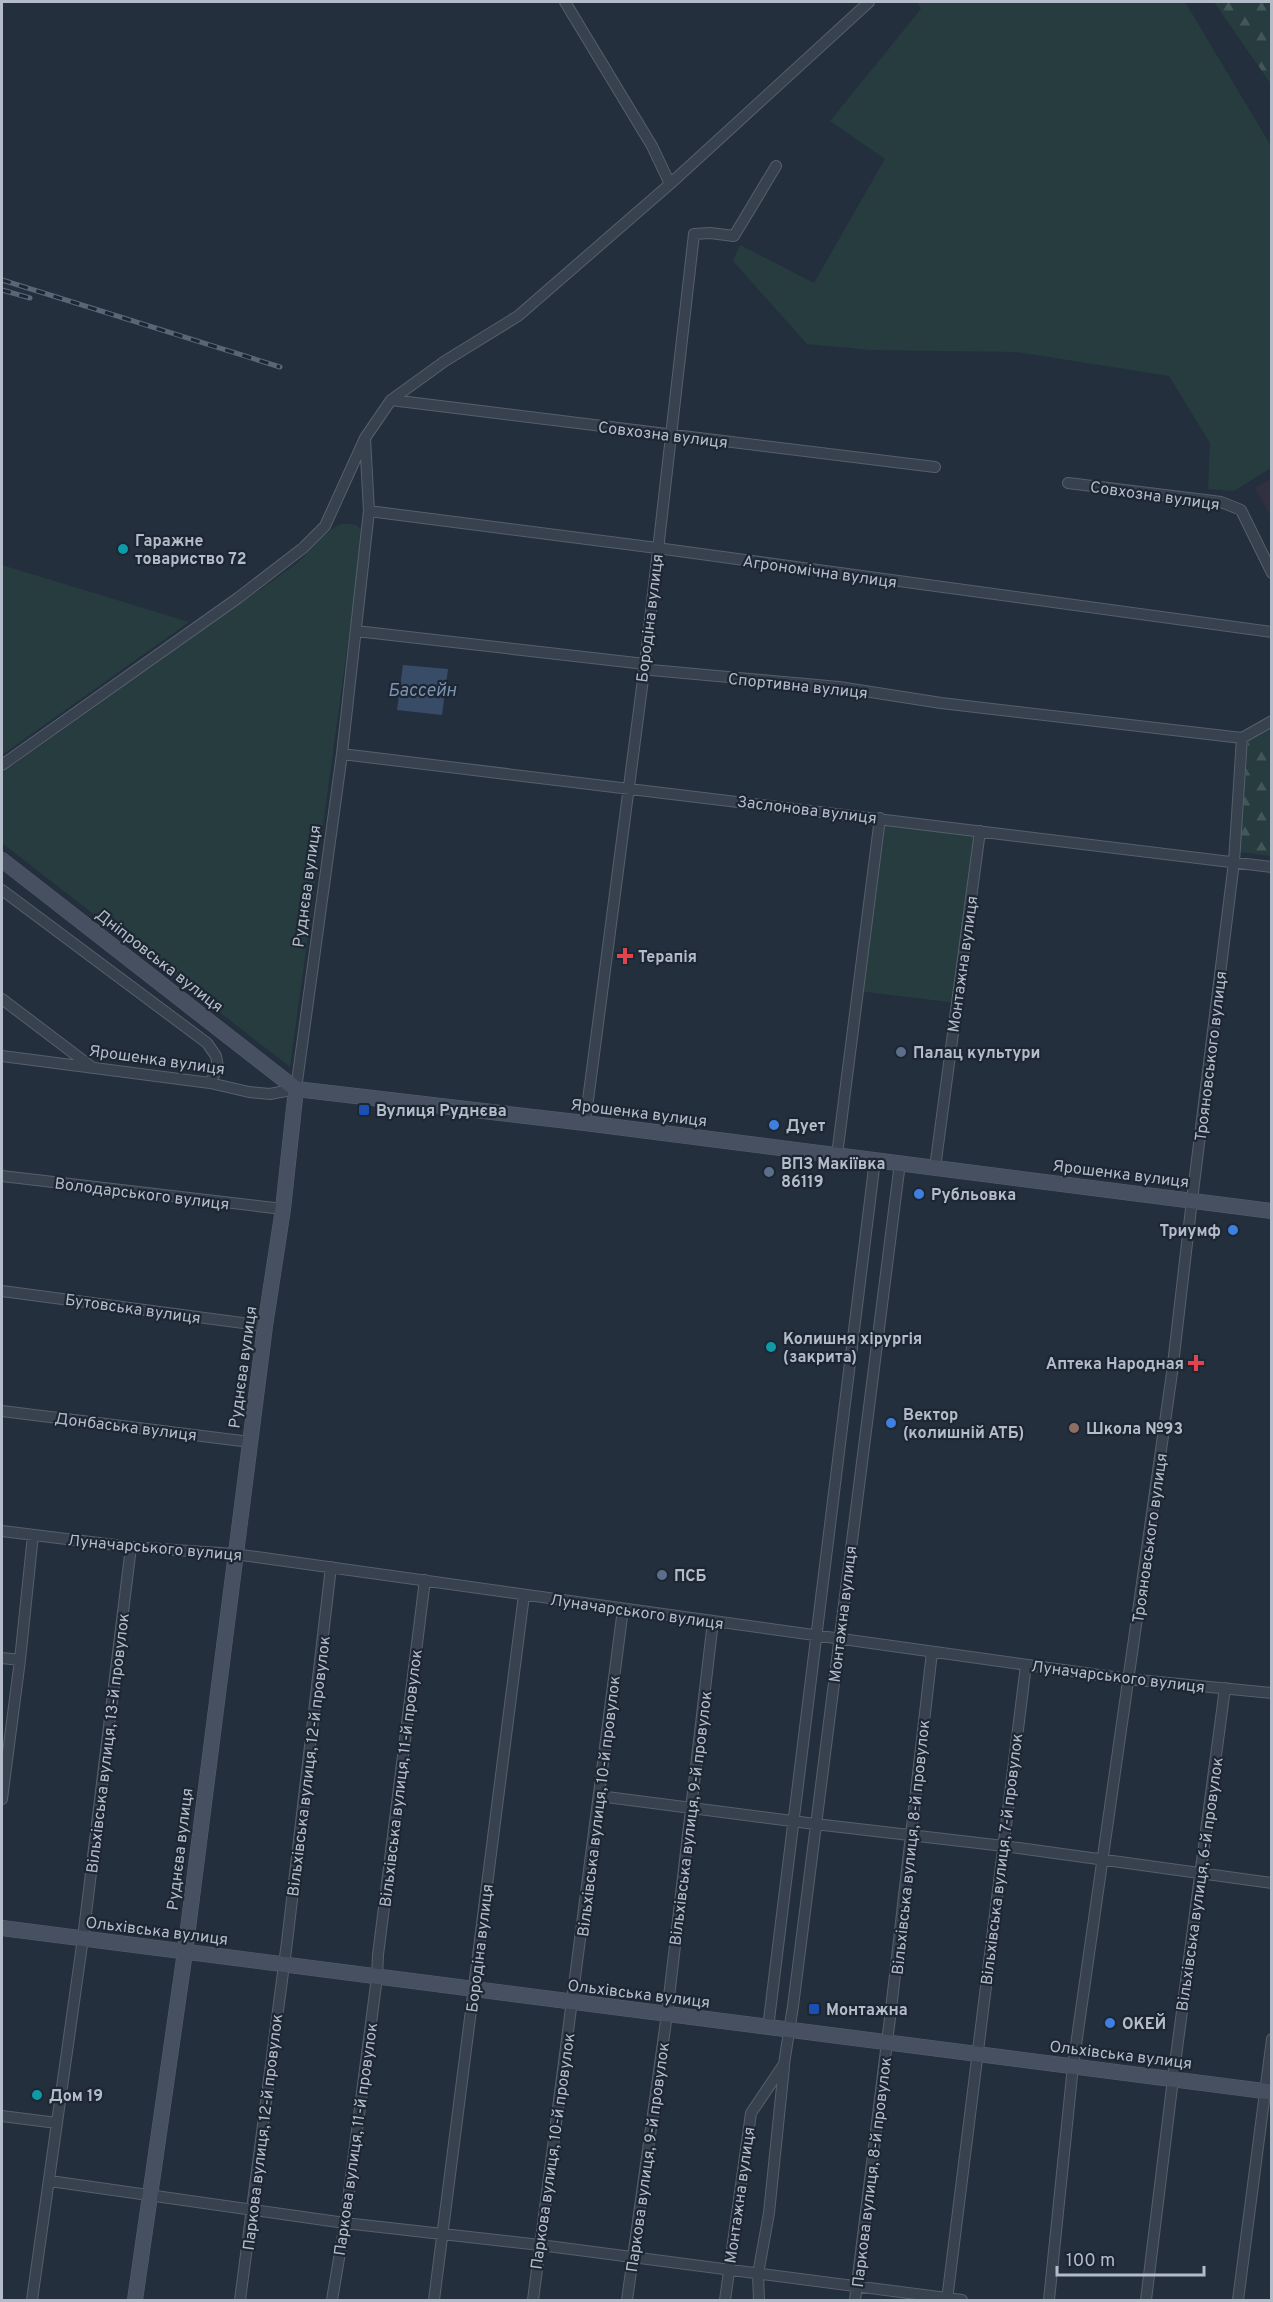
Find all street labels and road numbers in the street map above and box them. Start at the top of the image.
street label: Совхозна вулиця [597,418,729,454]
street label: Совхозна вулиця [1089,478,1221,516]
street label: Агрономічна вулиця [741,552,898,594]
street label: Бородіна вулиця [633,553,669,684]
street label: Спортивна вулиця [727,670,869,704]
street label: Заслонова вулиця [736,792,878,829]
street label: Руднєва вулиця [289,824,326,949]
street label: Монтажна вулиця [944,895,983,1034]
street label: Дніпровська вулиця [91,905,227,1018]
street label: Трояновського вулиця [1192,970,1232,1143]
street label: Ярошенка вулиця [87,1042,226,1080]
street label: Ярошенка вулиця [569,1096,708,1132]
street label: Ярошенка вулиця [1051,1157,1190,1193]
street label: Володарського вулиця [53,1174,230,1216]
street label: Бутовська вулиця [64,1291,202,1329]
street label: Руднєва вулиця [225,1305,262,1430]
street label: Донбаська вулиця [54,1409,198,1447]
street label: Трояновського вулиця [1129,1452,1173,1625]
street label: Луначарського вулиця [67,1531,243,1567]
street label: Монтажна вулиця [826,1545,862,1684]
street label: Луначарського вулиця [549,1591,725,1635]
street label: Вільхівська вулиця, 13-й провулок [83,1612,135,1875]
street label: Вільхівська вулиця, 12-й провулок [284,1635,336,1898]
street label: Вільхівська вулиця, 11-й провулок [376,1648,428,1908]
street label: Луначарського вулиця [1030,1657,1206,1699]
street label: Вільхівська вулиця, 10-й провулок [574,1675,626,1938]
street label: Вільхівська вулиця, 9-й провулок [666,1690,718,1947]
street label: Вільхівська вулиця, 8-й провулок [889,1719,935,1976]
street label: Вільхівська вулиця, 7-й провулок [978,1732,1028,1986]
street label: Вільхівська вулиця, 6-й провулок [1173,1756,1229,2013]
street label: Руднєва вулиця [164,1787,198,1912]
street label: Бородіна вулиця [463,1883,499,2014]
street label: Ольхівська вулиця [84,1913,229,1951]
street label: Ольхівська вулиця [566,1976,711,2014]
street label: Паркова вулиця, 12-й провулок [240,2013,288,2252]
street label: Паркова вулиця, 11-й провулок [331,2022,383,2257]
street label: Паркова вулиця, 10-й провулок [527,2032,580,2271]
street label: Ольхівська вулиця [1048,2037,1193,2075]
street label: Паркова вулиця, 9-й провулок [623,2041,675,2274]
street label: Паркова вулиця, 8-й провулок [849,2056,897,2289]
street label: Монтажна вулиця [721,2126,760,2265]

